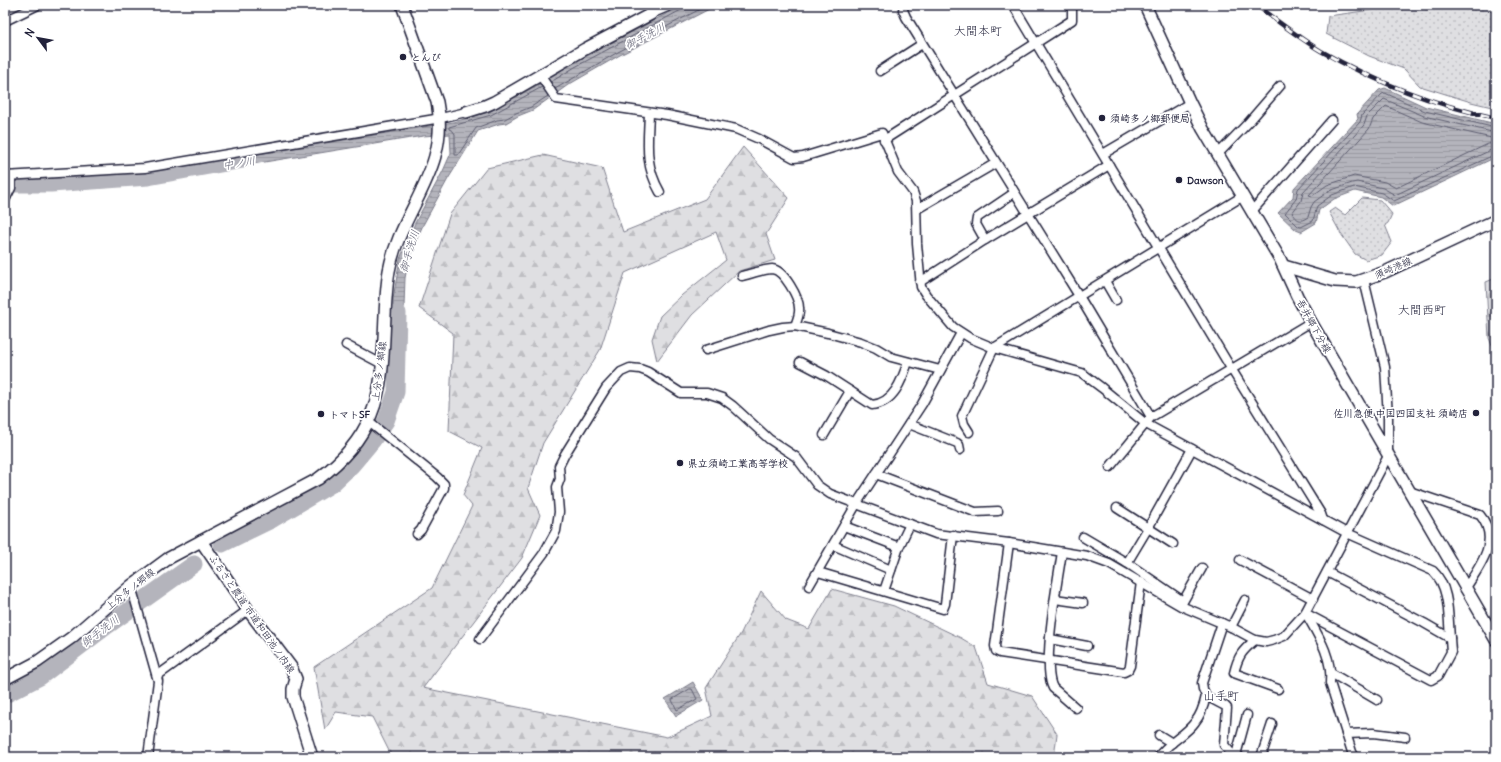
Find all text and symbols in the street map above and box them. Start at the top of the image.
north arrow [18,18,58,58]
water label: 御手洗川 [622,20,668,52]
district label: 大間本町 [954,23,1002,38]
text: N [22,26,37,40]
place label: とんび [411,51,441,64]
marker: とんび [398,52,408,62]
place label: 須崎多ノ郷郵便局 [1110,112,1190,125]
marker: 須崎多ノ郷郵便局 [1097,113,1107,123]
water label: 中ノ川 [222,154,256,172]
place label: Dawson [1187,174,1224,187]
marker: Dawson [1174,175,1184,185]
water label: 御手洗川 [396,228,422,274]
street label: 須崎港線 [1372,254,1414,282]
street label: 吾井郷下分線 [1294,297,1334,355]
district label: 大間西町 [1398,302,1446,317]
street label: 上分多ノ郷線 [369,340,389,402]
place label: 佐川急便 中国四国支社 須崎店 [1333,407,1468,420]
place label: トマトSF [329,408,371,421]
marker: 佐川急便 中国四国支社 須崎店 [1471,408,1481,418]
marker: トマトSF [316,409,326,419]
place label: 県立須崎工業高等学校 [688,457,788,470]
marker: 県立須崎工業高等学校 [675,458,685,468]
street label: ふるさと農道 市道和田池ノ内線 [206,552,298,676]
street label: 上分多ノ郷線 [103,565,157,613]
water label: 御手洗川 [78,612,122,650]
district label: 山手町 [1203,688,1239,703]

